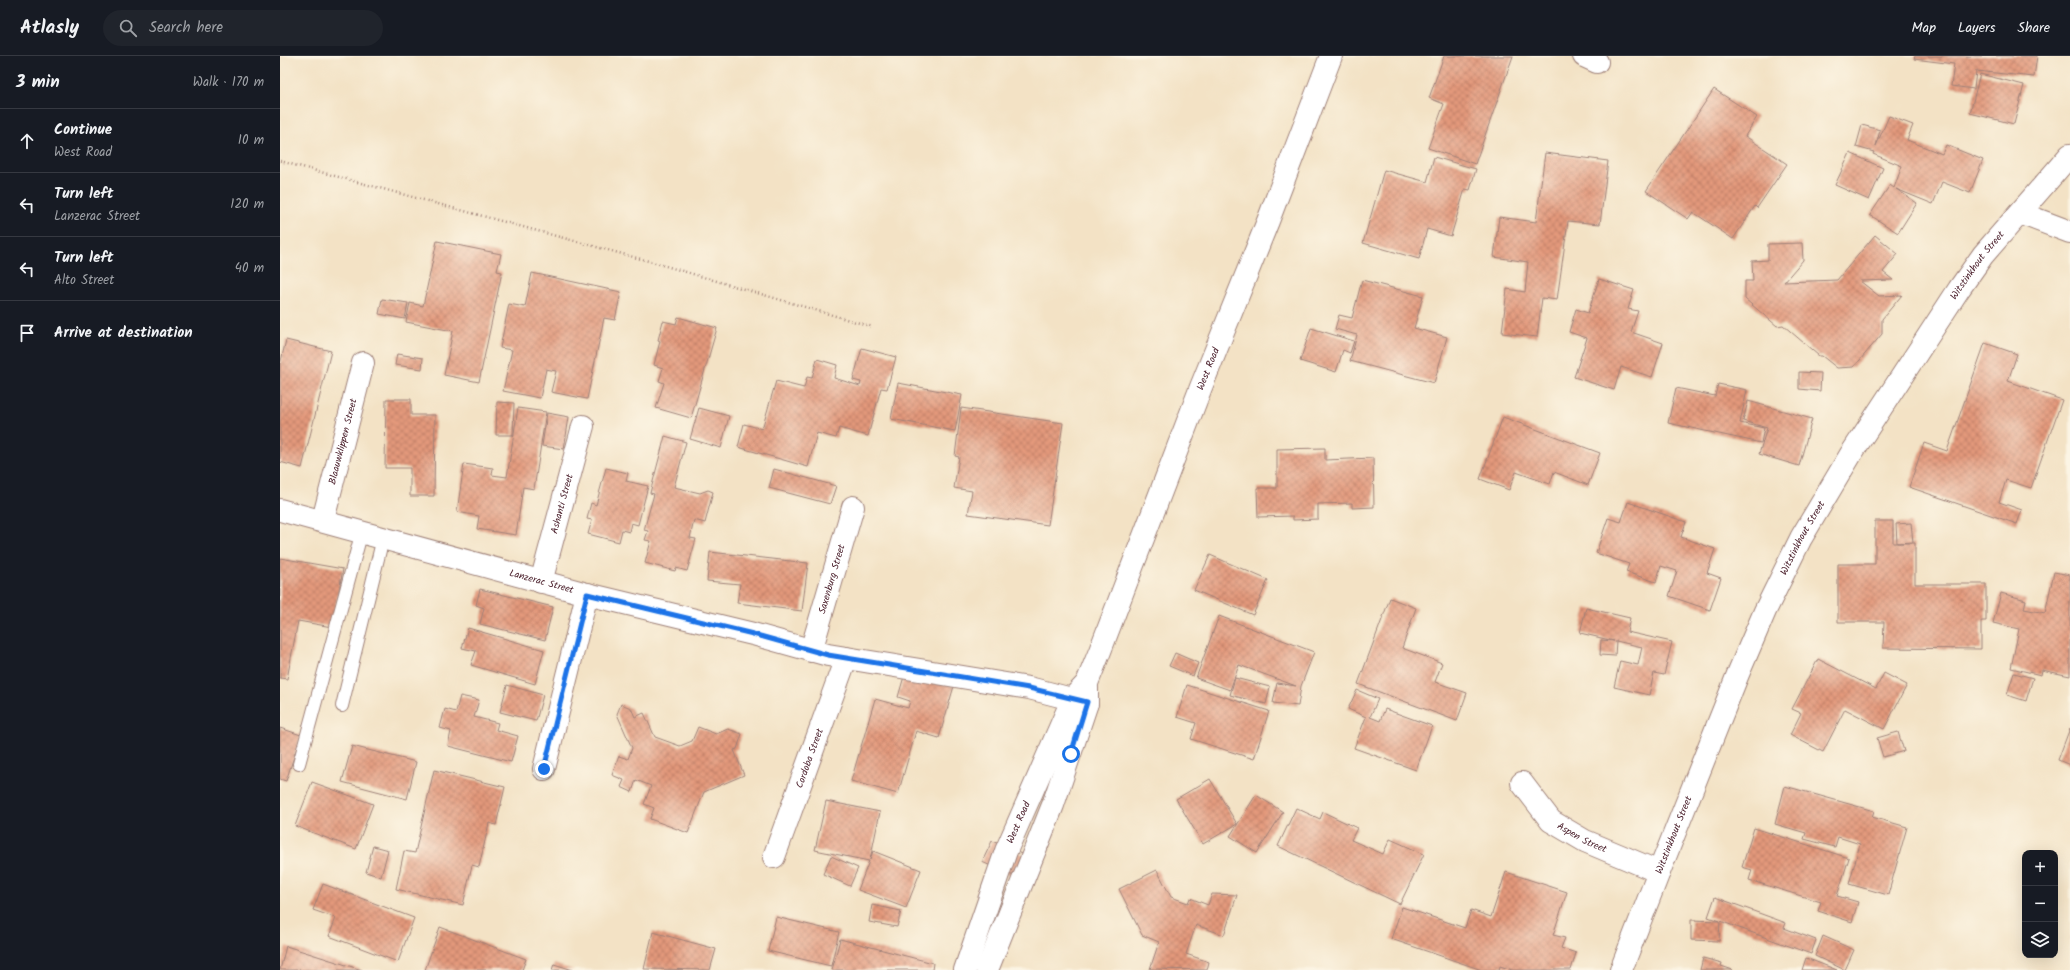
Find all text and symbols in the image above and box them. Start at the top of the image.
search box [103,10,383,46]
text: Atlasly [20,13,79,43]
text: Search here [149,16,223,40]
icon: search [117,17,139,39]
text: Map [1912,17,1936,39]
text: Layers [1958,17,1996,39]
text: Share [2018,17,2050,39]
text: 3 min [16,69,60,96]
text: Walk · 170 m [193,72,264,93]
text: Continue [54,118,112,142]
icon: ahead [16,130,38,152]
text: 10 m [238,130,264,151]
text: West Road [54,142,112,163]
text: Turn left [54,182,114,206]
icon: left [16,194,38,216]
text: 120 m [230,194,264,215]
text: Lanzerac Street [54,206,140,227]
street label: Witstinkhout Street [1946,227,2008,303]
text: Turn left [54,246,114,270]
icon: left [16,258,38,280]
text: 40 m [235,258,264,279]
text: Alto Street [54,270,114,291]
text: Arrive at destination [54,321,193,345]
icon: arrive [16,322,38,344]
street label: West Road [1192,344,1224,393]
street label: Blaauwklippen Street [324,397,362,486]
street label: Ashanti Street [546,472,578,536]
street label: Witstinkhout Street [1776,498,1829,578]
street label: Saxenburg Street [814,542,850,616]
street label: Lanzerac Street [507,565,576,598]
street label: Cordoba Street [792,726,828,790]
route start [1062,745,1080,763]
route end [535,760,553,778]
street label: Witstinkhout Street [1651,793,1697,876]
street label: West Road [1002,798,1035,846]
street label: Aspen Street [1554,818,1609,857]
map controls [2022,850,2058,958]
button: + [2022,850,2058,886]
button: − [2022,886,2058,922]
button: layers [2022,922,2058,958]

